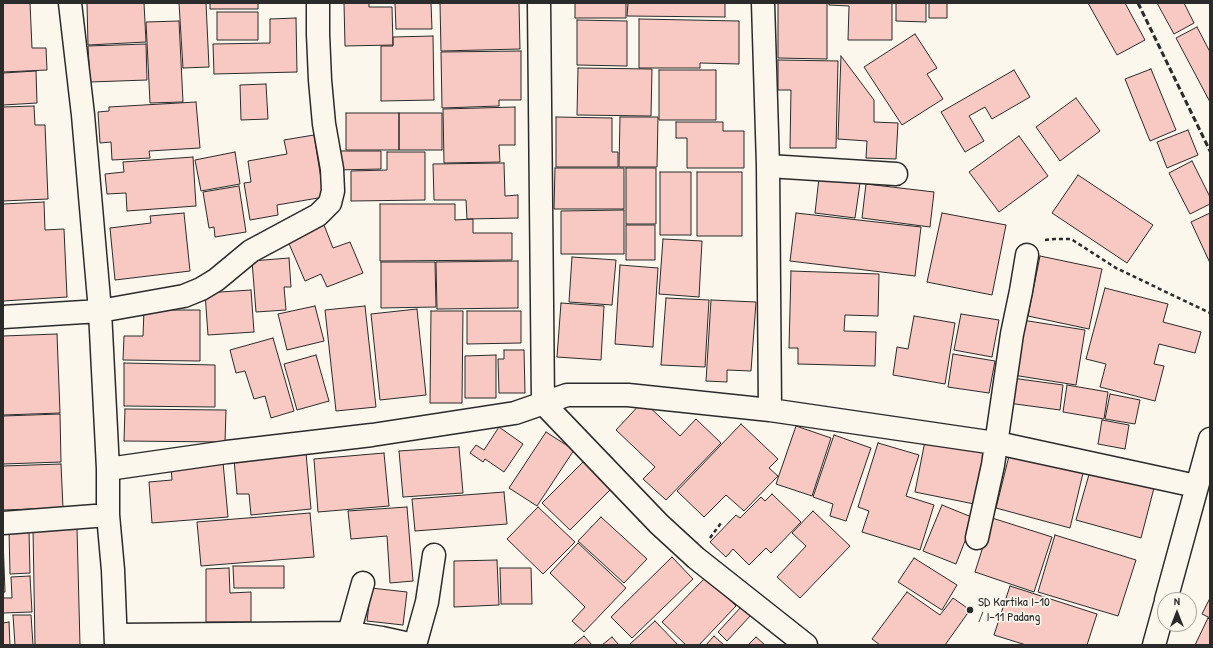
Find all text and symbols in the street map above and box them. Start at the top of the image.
north arrow [1157,592,1197,632]
text: N [1174,594,1180,608]
place label: SD Kartika I-10 / I-11 Padang [978,595,1050,626]
marker: SD Kartika I-10 / I-11 Padang [965,605,975,615]

